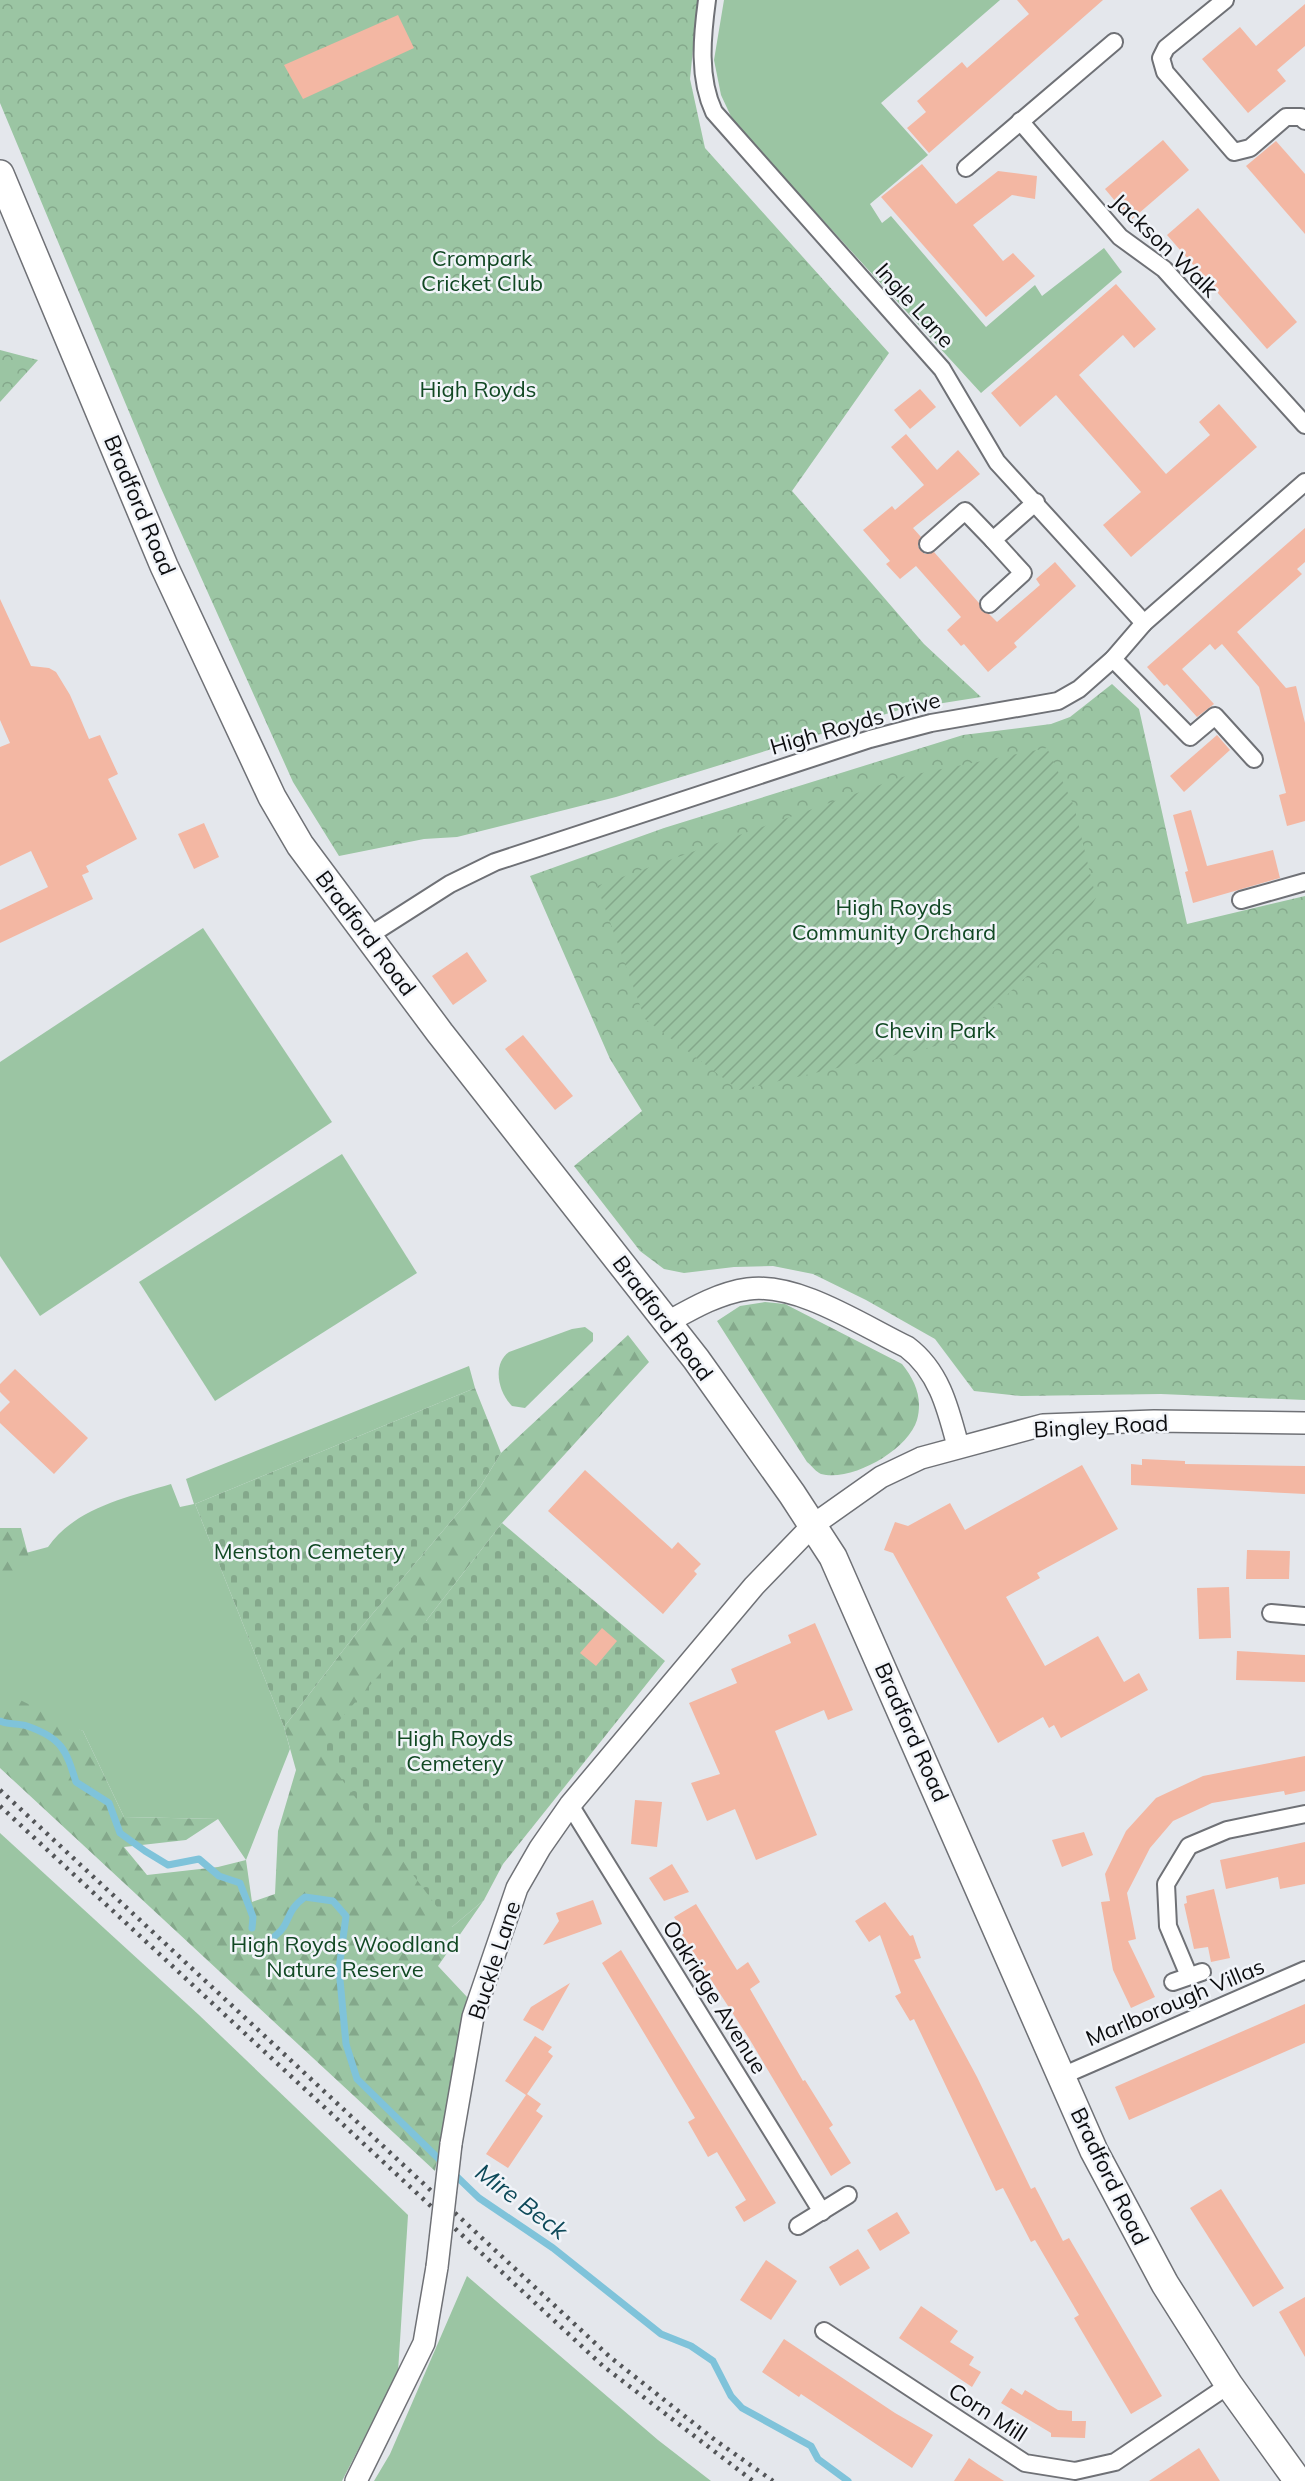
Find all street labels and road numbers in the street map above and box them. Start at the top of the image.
street label: Jackson Walk [1106,187,1225,303]
street label: Ingle Lane [870,257,960,353]
street label: Bradford Road [98,431,182,579]
street label: High Royds Drive [767,685,943,761]
street label: Bradford Road [310,865,422,1001]
street label: Bradford Road [607,1250,719,1386]
street label: Bingley Road [1033,1408,1169,1444]
street label: Bradford Road [869,1658,955,1806]
street label: Buckle Lane [462,1897,526,2023]
street label: Oakridge Avenue [657,1915,773,2079]
street label: Marlborough Villas [1082,1952,1268,2052]
street label: Bradford Road [1065,2103,1155,2249]
street label: Corn Mill [943,2376,1033,2448]

